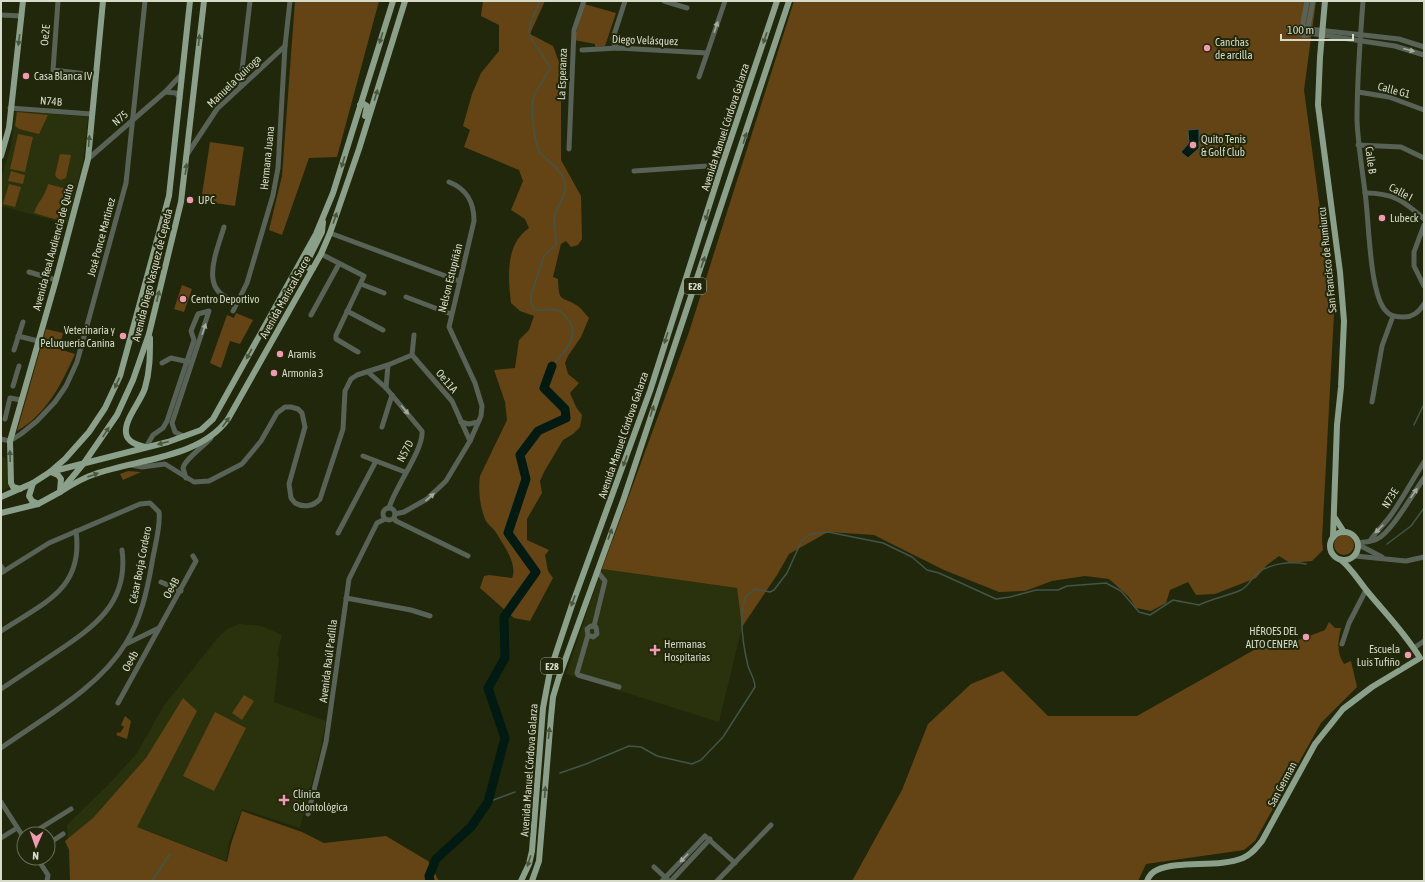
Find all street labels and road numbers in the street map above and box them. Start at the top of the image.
street label: Oe2E [38,24,52,46]
street label: Diego Velásquez [612,33,678,47]
street label: La Esperanza [555,48,569,100]
street label: Manuela Quiroga [205,52,263,110]
street label: Avenida Manuel Córdova Galarza [699,62,751,192]
street label: Calle G1 [1376,80,1412,100]
street label: N74B [40,94,63,108]
street label: N75 [110,108,130,128]
street label: Hermana Juana [258,126,276,190]
street label: Calle B [1363,146,1379,175]
street label: Calle I [1387,181,1415,203]
street label: Avenida Real Audiencia de Quito [30,182,76,312]
street label: José Ponce Martinez [85,196,117,278]
street label: San Francisco de Rumiurcu [1315,206,1339,314]
street label: Avenida Diego Vasquez de Cepeda [130,207,174,343]
street label: Nelson Estupiñán [436,242,464,314]
street label: Avenida Mariscal Sucre [257,254,313,340]
road number: E28 [684,278,706,294]
street label: Oe11A [434,367,461,396]
street label: Avenida Manuel Córdova Galarza [596,370,650,500]
street label: N57D [394,438,416,464]
street label: N73E [1379,485,1401,510]
street label: César Borja Cordero [127,525,153,605]
street label: Oe4B [160,575,182,600]
street label: Avenida Raúl Padilla [317,619,339,703]
street label: Oe4b [119,649,141,673]
road number: E28 [541,658,563,674]
street label: Avenida Manuel Córdova Galarza [518,703,540,837]
street label: San German [1265,760,1299,808]

